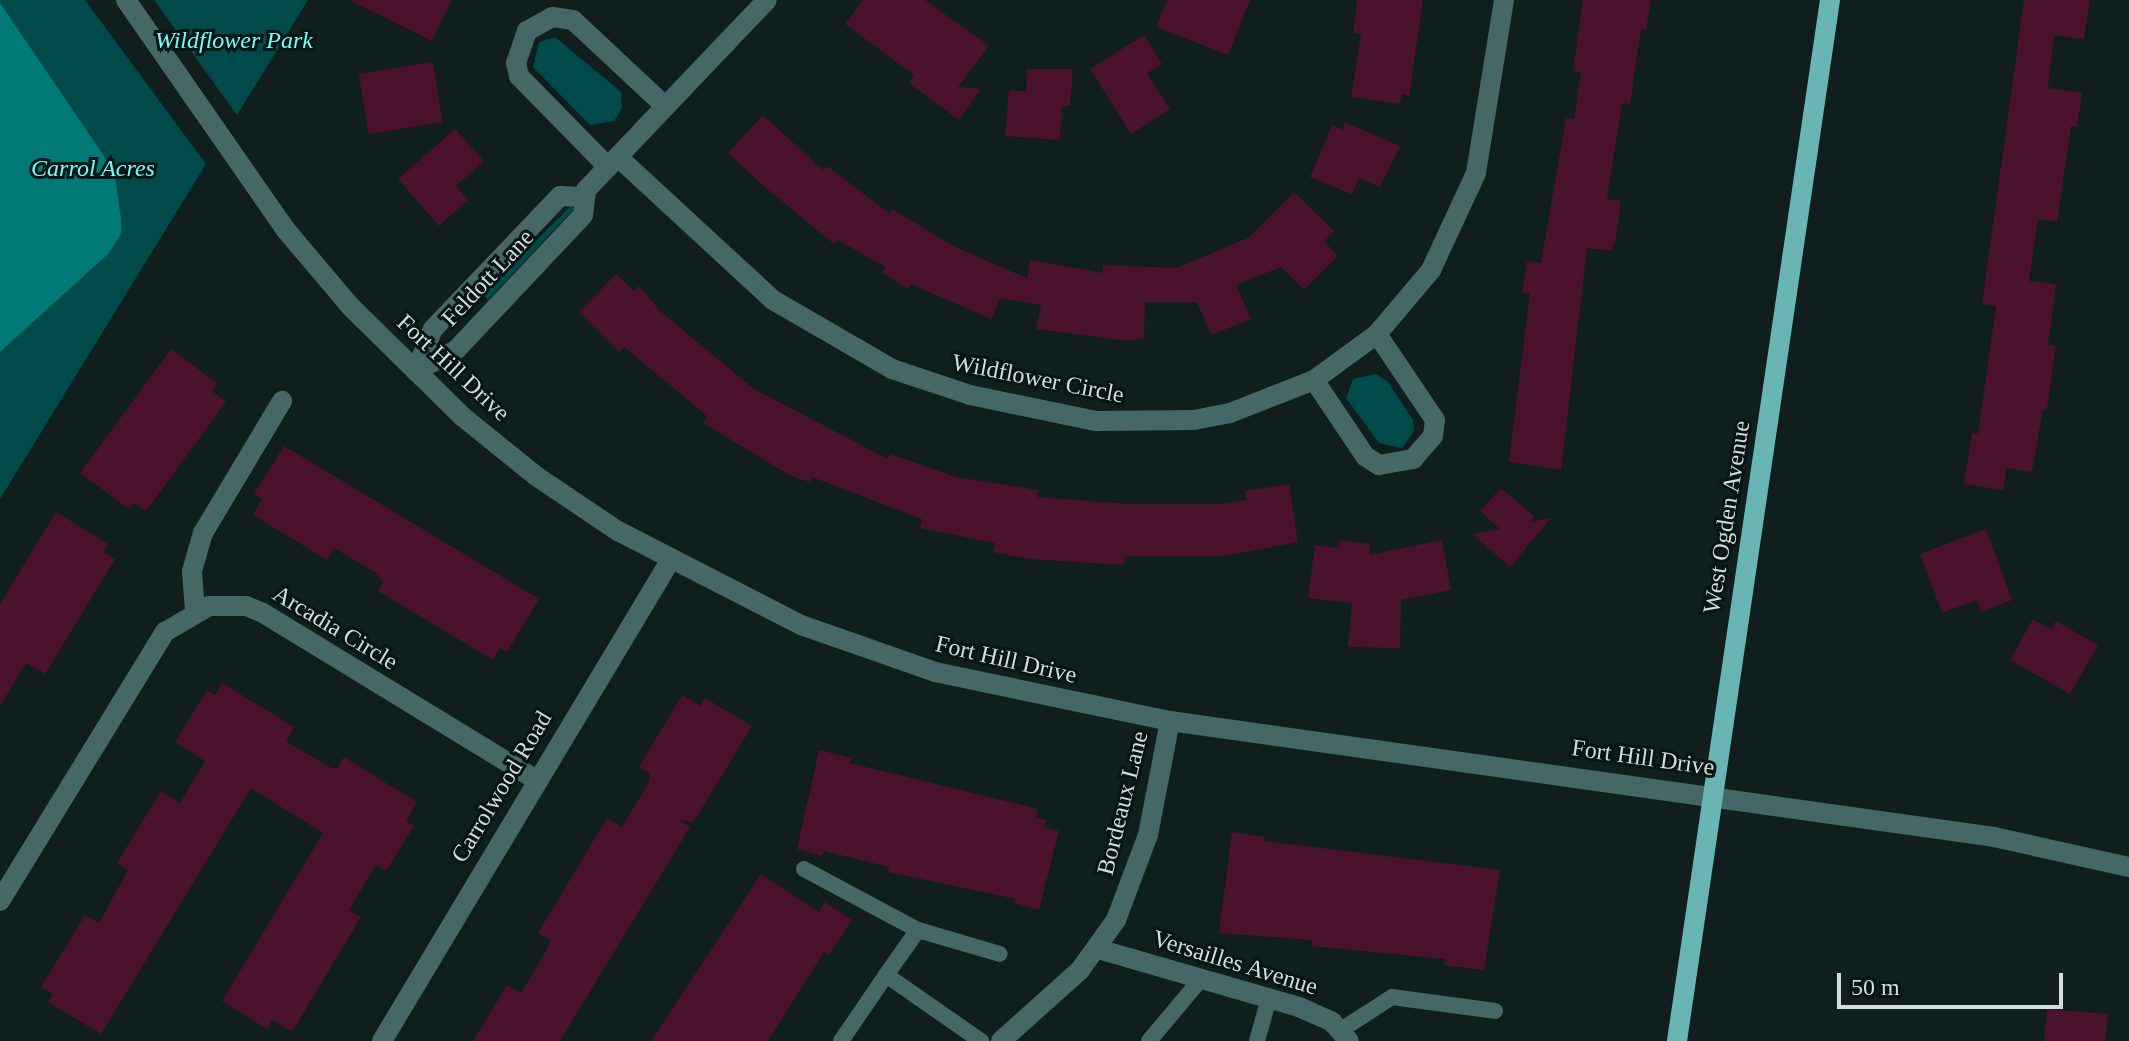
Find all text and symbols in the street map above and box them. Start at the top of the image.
park label: Wildflower Park [155,27,313,55]
park label: Carrol Acres [31,155,155,183]
street label: Feldott Lane [436,224,540,332]
street label: Fort Hill Drive [391,308,515,428]
street label: Wildflower Circle [950,348,1126,410]
street label: West Ogden Avenue [1697,418,1757,616]
street label: Arcadia Circle [267,579,403,677]
street label: Fort Hill Drive [933,630,1079,690]
street label: Carrolwood Road [446,706,558,868]
street label: Bordeaux Lane [1091,728,1155,878]
street label: Fort Hill Drive [1570,734,1716,782]
street label: Versailles Avenue [1148,924,1322,1002]
scale bar [1841,957,2067,1007]
text: 50 m [1851,974,1900,1000]

